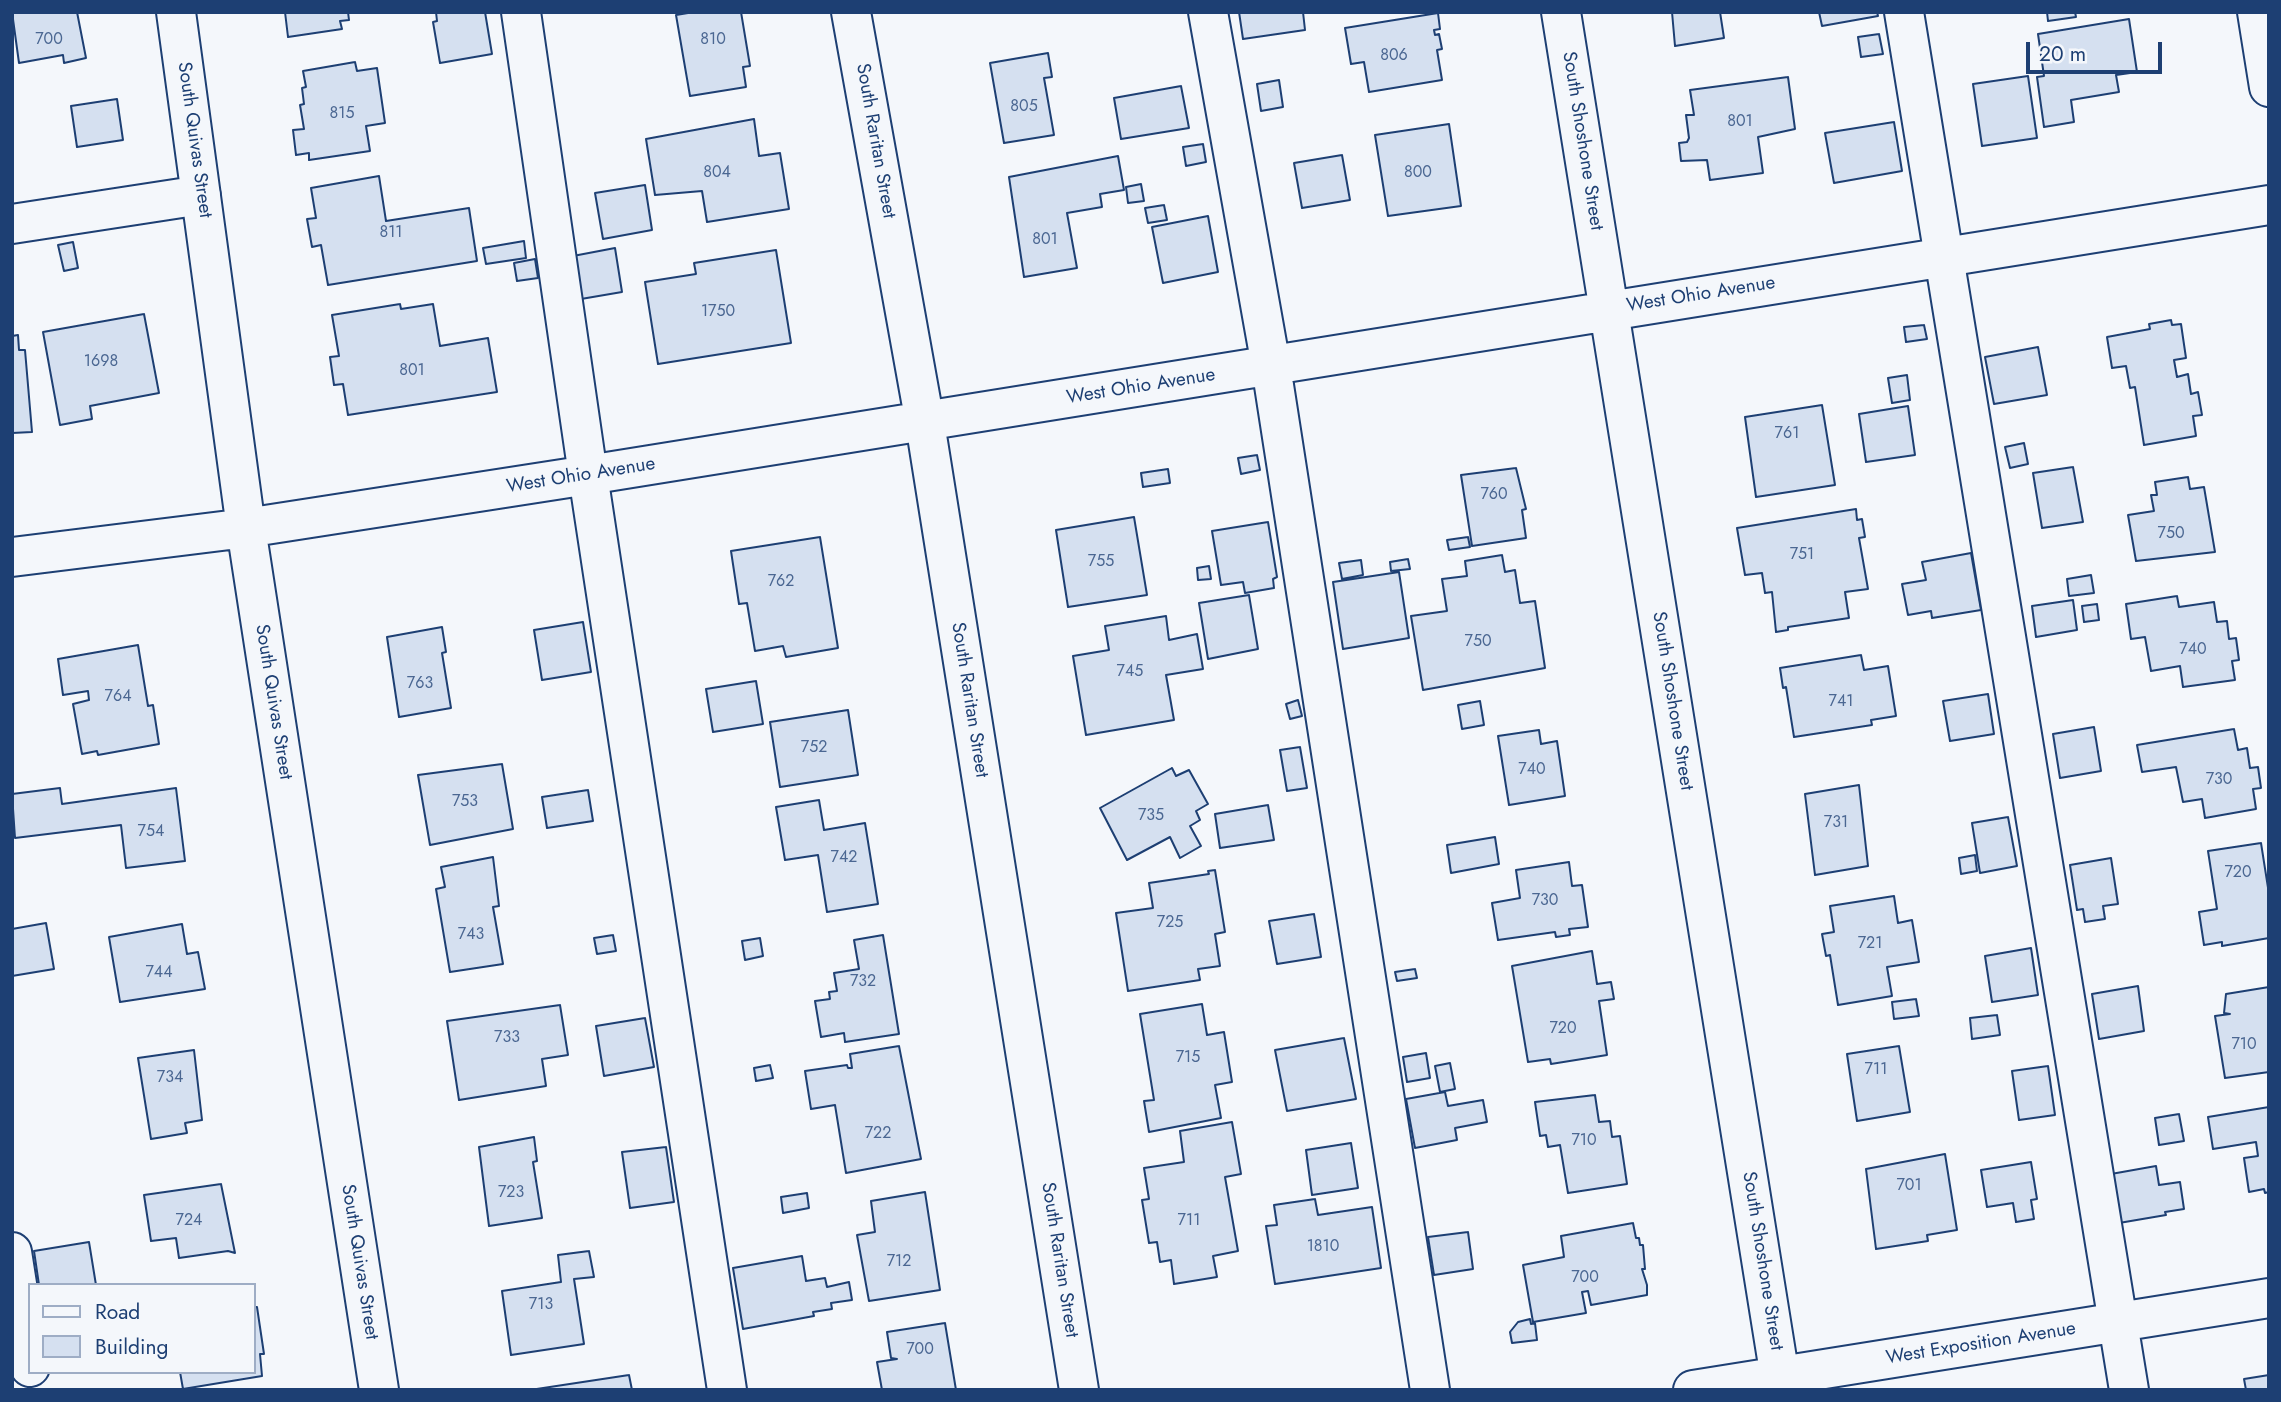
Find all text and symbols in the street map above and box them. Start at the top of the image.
scale bar [2029,28,2166,72]
house number: 700 [35,30,63,50]
house number: 810 [700,30,726,50]
text: 20 m [2039,39,2086,69]
house number: 806 [1380,46,1408,66]
street label: South Shoshone Street [1557,50,1607,232]
street label: South Quivas Street [172,61,216,219]
street label: South Raritan Street [850,62,900,220]
house number: 805 [1010,97,1038,117]
house number: 815 [330,104,354,124]
house number: 801 [1727,112,1753,132]
house number: 804 [703,163,731,183]
house number: 800 [1404,163,1432,183]
house number: 811 [379,223,403,243]
house number: 801 [1032,230,1058,250]
street label: West Ohio Avenue [1625,272,1777,318]
house number: 1750 [701,302,735,322]
house number: 1698 [84,352,118,372]
house number: 801 [399,361,425,381]
street label: West Ohio Avenue [1065,364,1217,410]
house number: 761 [1775,424,1799,444]
street label: West Ohio Avenue [505,453,657,499]
house number: 760 [1480,485,1508,505]
house number: 750 [2157,524,2185,544]
house number: 751 [1790,545,1814,565]
house number: 755 [1088,552,1114,572]
house number: 762 [768,572,794,592]
street label: South Shoshone Street [1647,610,1697,792]
street label: South Raritan Street [945,621,993,779]
street label: South Quivas Street [249,623,297,781]
house number: 750 [1464,632,1492,652]
house number: 740 [2179,640,2207,660]
house number: 745 [1117,662,1143,682]
house number: 763 [407,674,433,694]
house number: 764 [105,687,131,707]
house number: 741 [1829,692,1853,712]
house number: 752 [801,738,827,758]
house number: 740 [1518,760,1546,780]
house number: 730 [2206,770,2232,790]
house number: 753 [452,792,478,812]
house number: 735 [1138,806,1164,826]
house number: 731 [1824,813,1848,833]
house number: 754 [138,822,164,842]
house number: 742 [831,848,857,868]
house number: 720 [2224,863,2252,883]
house number: 730 [1532,891,1558,911]
house number: 725 [1157,913,1183,933]
house number: 743 [458,925,484,945]
house number: 721 [1858,934,1882,954]
house number: 744 [145,963,173,983]
house number: 732 [850,972,876,992]
house number: 720 [1549,1019,1577,1039]
house number: 733 [494,1028,520,1048]
house number: 710 [2231,1035,2257,1055]
house number: 715 [1176,1048,1200,1068]
house number: 711 [1865,1060,1887,1080]
house number: 734 [157,1068,183,1088]
house number: 722 [865,1124,891,1144]
house number: 710 [1571,1131,1597,1151]
street label: South Shoshone Street [1737,1170,1787,1352]
house number: 701 [1896,1176,1922,1196]
street label: South Raritan Street [1035,1181,1083,1339]
street label: South Quivas Street [335,1183,383,1341]
house number: 723 [498,1183,524,1203]
house number: 724 [176,1211,202,1231]
house number: 711 [1178,1211,1200,1231]
house number: 1810 [1307,1237,1339,1257]
house number: 712 [887,1252,911,1272]
house number: 700 [1571,1268,1599,1288]
legend [28,1283,256,1374]
house number: 713 [529,1295,553,1315]
text: Road [95,1297,140,1327]
street label: West Exposition Avenue [1884,1318,2078,1370]
text: Building [95,1332,168,1362]
house number: 700 [906,1340,934,1360]

